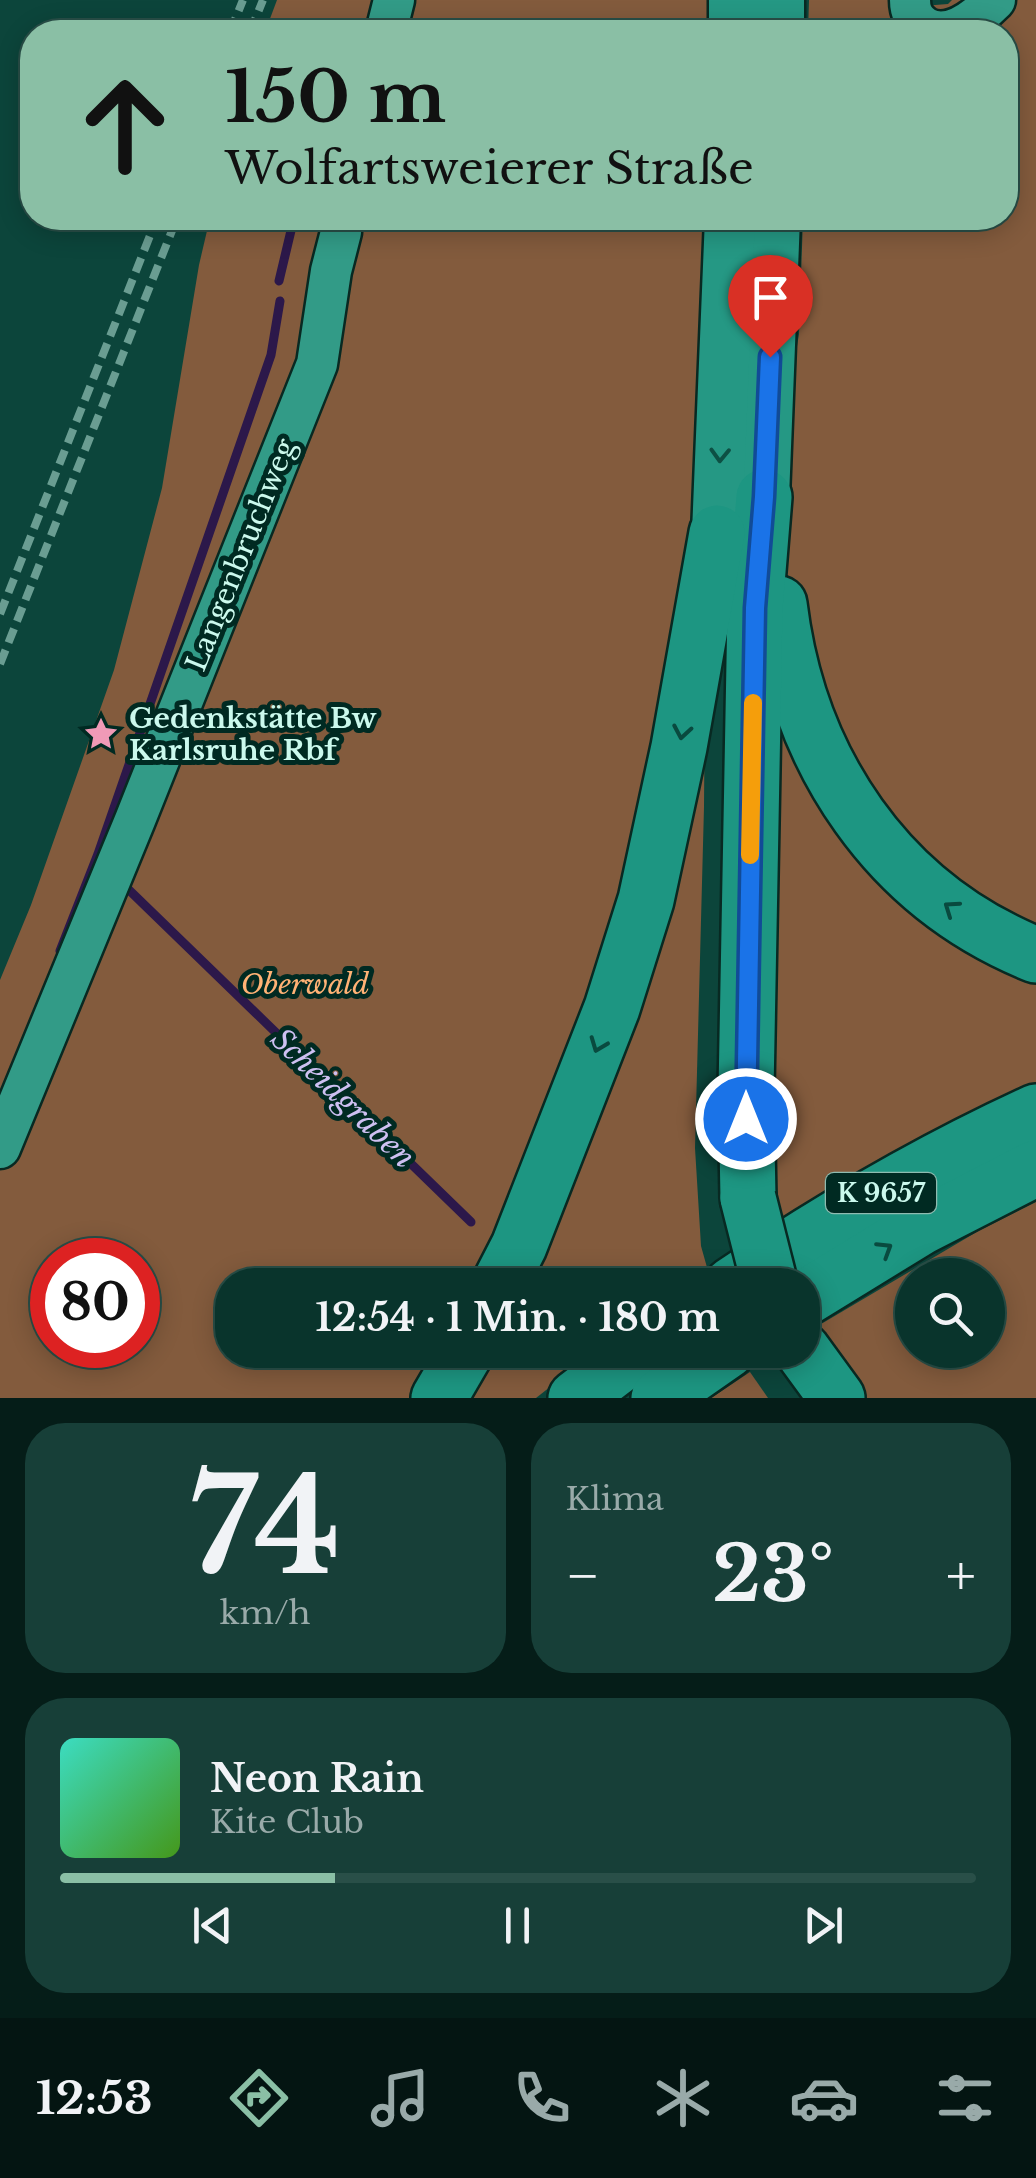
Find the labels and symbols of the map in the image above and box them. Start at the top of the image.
pin [728,255,813,358]
street label: Langenbruchweg [178,433,304,676]
one-way arrow [710,447,731,463]
place label: Gedenkstätte Bw Karlsruhe Rbf [129,701,376,768]
place icon: Gedenkstätte Bw Karlsruhe Rbf [82,715,120,753]
one-way arrow [672,724,693,740]
one-way arrow [944,902,962,920]
park label: Oberwald [241,967,370,1002]
water label: Scheidgraben [263,1020,423,1176]
one-way arrow [589,1036,609,1053]
position arrow [694,1067,798,1171]
road number: K 9657 [826,1173,936,1213]
speed limit sign: 80 [30,1238,160,1368]
one-way arrow [875,1242,893,1261]

